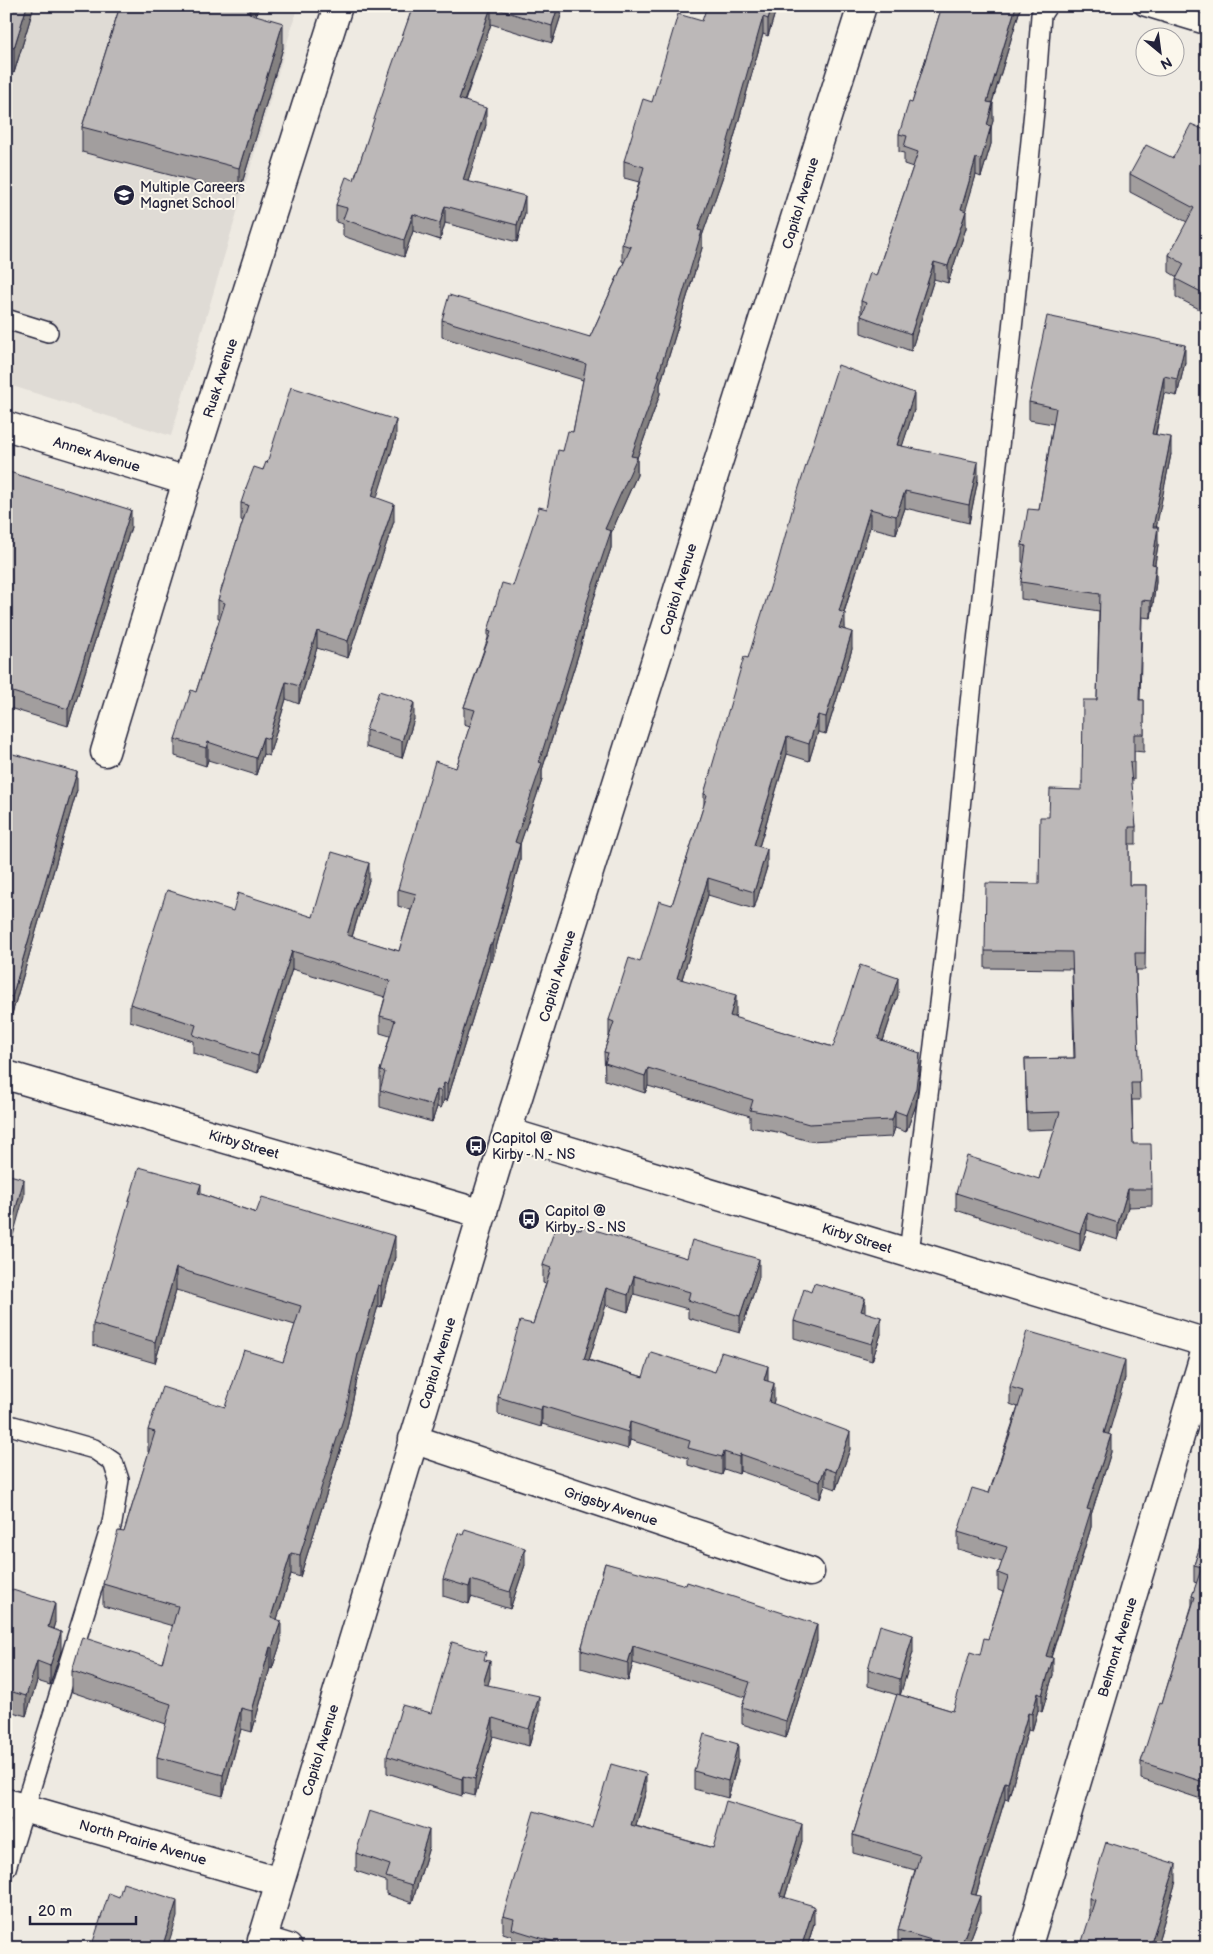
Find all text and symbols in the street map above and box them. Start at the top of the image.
north arrow [1136,28,1186,78]
text: N [1157,53,1175,73]
street label: Capitol Avenue [778,155,822,251]
place label: Multiple Careers Magnet School [140,179,245,212]
school or university icon: Multiple Careers Magnet School [112,183,136,207]
street label: Rusk Avenue [200,336,241,420]
street label: Annex Avenue [51,433,142,476]
street label: Capitol Avenue [656,541,700,637]
street label: Capitol Avenue [535,928,579,1024]
street label: Kirby Street [207,1126,282,1163]
place label: Capitol @ Kirby - N - NS [492,1130,575,1163]
bus stop icon: Capitol @ Kirby - N - NS [464,1134,488,1158]
place label: Capitol @ Kirby - S - NS [545,1203,626,1236]
bus stop icon: Capitol @ Kirby - S - NS [517,1207,541,1231]
street label: Kirby Street [820,1220,895,1257]
street label: Capitol Avenue [415,1315,459,1411]
street label: Grigsby Avenue [562,1483,660,1530]
street label: Belmont Avenue [1094,1595,1141,1699]
street label: Capitol Avenue [298,1702,342,1798]
street label: North Prairie Avenue [77,1816,208,1869]
scale bar [30,1894,136,1926]
text: 20 m [38,1902,72,1921]

